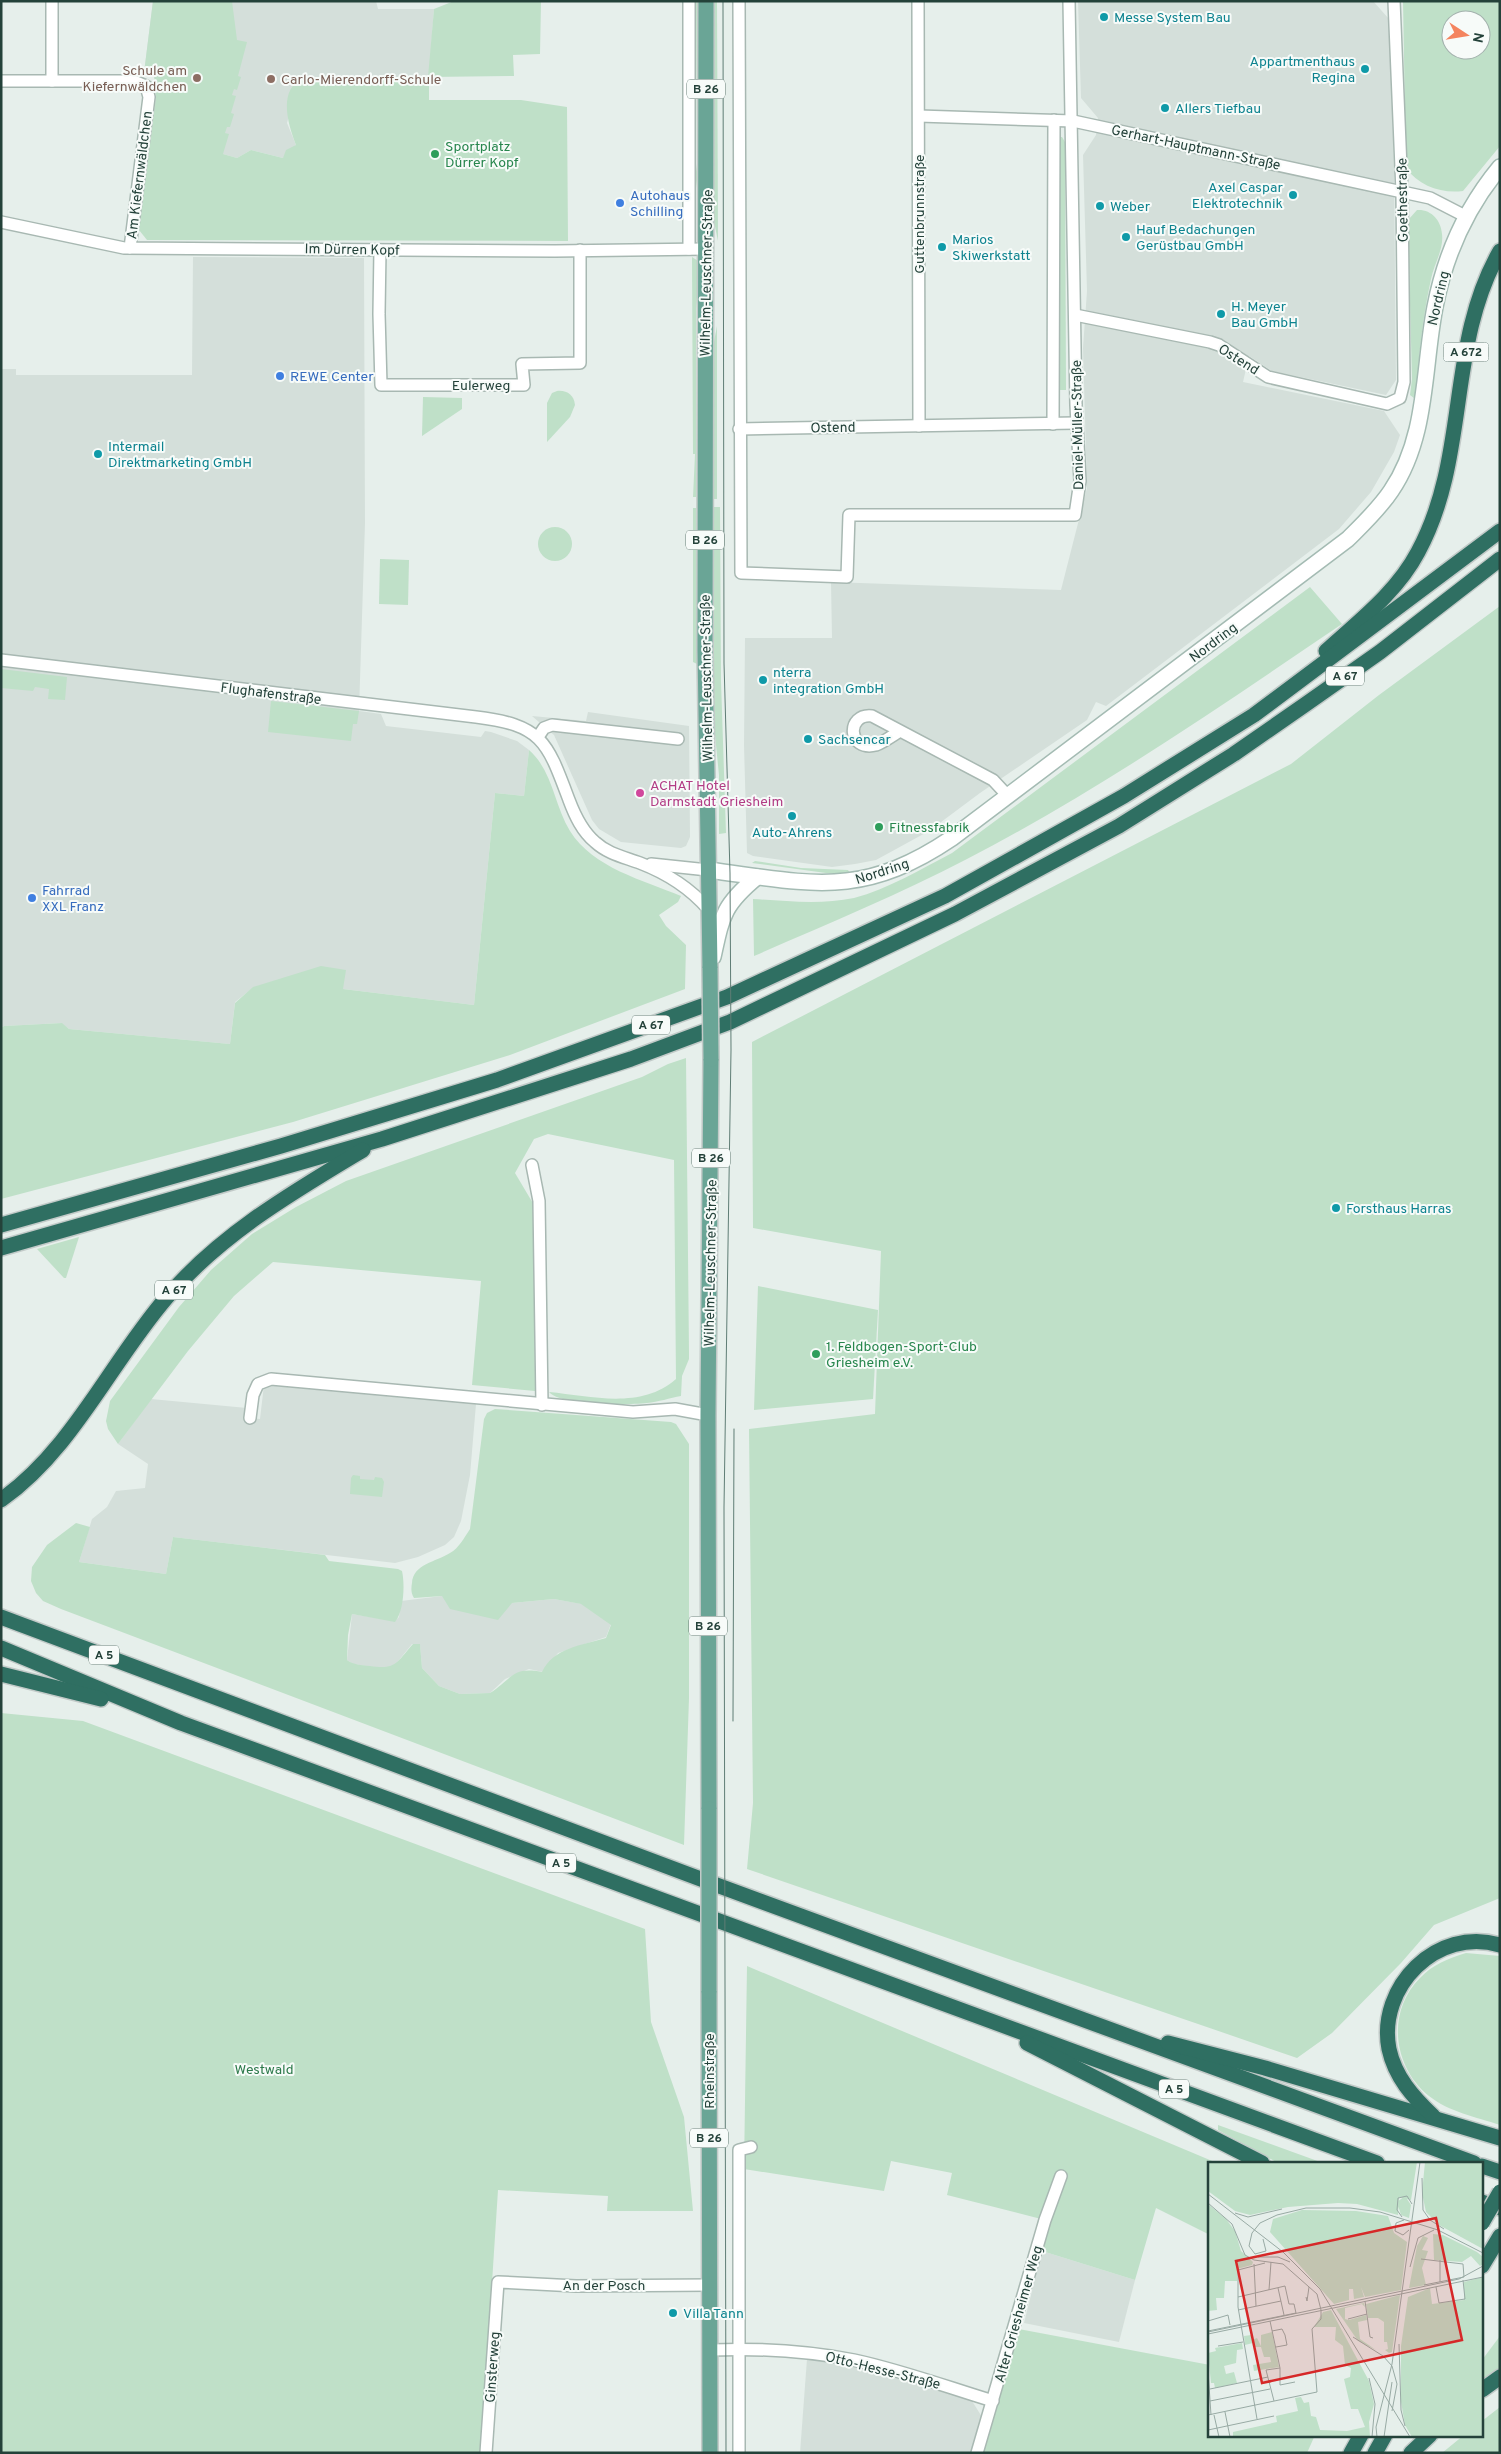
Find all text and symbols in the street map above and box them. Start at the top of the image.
place label: Messe System Bau [1114,10,1231,27]
north arrow [1441,10,1491,60]
marker: Messe System Bau [1098,11,1110,23]
text: N [1468,31,1487,44]
place label: Appartmenthaus Regina [1249,54,1355,87]
place label: Schule am Kiefernwäldchen [82,63,187,96]
marker: Appartmenthaus Regina [1359,63,1371,75]
marker: Schule am Kiefernwäldchen [191,72,203,84]
place label: Carlo-Mierendorff-Schule [281,72,441,89]
marker: Carlo-Mierendorff-Schule [265,73,277,85]
road number: B 26 [687,80,725,98]
place label: Allers Tiefbau [1175,101,1261,118]
marker: Allers Tiefbau [1159,102,1171,114]
street label: Am Kiefernwäldchen [124,110,157,240]
street label: Gerhart-Hauptmann-Straße [1109,122,1282,175]
place label: Sportplatz Dürrer Kopf [445,139,519,172]
marker: Sportplatz Dürrer Kopf [429,148,441,160]
street label: Guttenbrunnstraße [912,154,929,274]
street label: Goethestraße [1394,158,1413,242]
place label: Axel Caspar Elektrotechnik [1192,180,1284,213]
place label: Autohaus Schilling [630,188,690,221]
street label: Wilhelm-Leuschner-Straße [698,189,717,357]
marker: Axel Caspar Elektrotechnik [1287,189,1299,201]
marker: Autohaus Schilling [614,197,626,209]
place label: Weber [1110,199,1151,216]
marker: Weber [1094,200,1106,212]
place label: Hauf Bedachungen Gerüstbau GmbH [1136,222,1255,255]
marker: Hauf Bedachungen Gerüstbau GmbH [1120,231,1132,243]
place label: Marios Skiwerkstatt [952,232,1031,265]
street label: Im Dürren Kopf [304,241,400,260]
marker: Marios Skiwerkstatt [936,241,948,253]
street label: Nordring [1425,269,1454,327]
place label: H. Meyer Bau GmbH [1231,299,1298,332]
marker: H. Meyer Bau GmbH [1215,308,1227,320]
street label: Ostend [1215,341,1262,379]
road number: A 672 [1444,342,1488,362]
street label: Daniel-Müller-Straße [1069,360,1088,490]
place label: REWE Center [290,369,374,386]
marker: REWE Center [274,370,286,382]
street label: Eulerweg [452,378,510,395]
street label: Ostend [810,420,856,437]
place label: Intermail Direktmarketing GmbH [108,439,252,472]
marker: Intermail Direktmarketing GmbH [92,448,104,460]
road number: B 26 [686,530,724,550]
street label: Wilhelm-Leuschner-Straße [698,594,717,762]
street label: Nordring [1187,620,1241,667]
place label: nterra integration GmbH [773,665,884,698]
road number: A 67 [1326,666,1364,686]
marker: nterra integration GmbH [757,674,769,686]
street label: Flughafenstraße [219,680,322,709]
place label: Sachsencar [818,732,891,749]
marker: Sachsencar [802,733,814,745]
place label: ACHAT Hotel Darmstadt Griesheim [650,778,783,811]
marker: ACHAT Hotel Darmstadt Griesheim [634,787,646,799]
marker: Auto-Ahrens [786,810,798,822]
place label: Fitnessfabrik [889,820,970,837]
marker: Fitnessfabrik [873,821,885,833]
place label: Auto-Ahrens [752,825,832,842]
street label: Nordring [853,856,912,889]
place label: Fahrrad XXL Franz [42,883,104,916]
marker: Fahrrad XXL Franz [26,892,38,904]
road number: A 67 [632,1016,670,1034]
road number: B 26 [692,1148,730,1168]
street label: Wilhelm-Leuschner-Straße [702,1179,721,1347]
place label: Forsthaus Harras [1346,1201,1452,1218]
marker: Forsthaus Harras [1330,1202,1342,1214]
road number: A 67 [155,1280,193,1300]
place label: 1. Feldbogen-Sport-Club Griesheim e.V. [826,1339,977,1372]
marker: 1. Feldbogen-Sport-Club Griesheim e.V. [810,1348,822,1360]
road number: B 26 [689,1616,727,1635]
road number: A 5 [89,1646,119,1664]
road number: A 5 [546,1854,576,1872]
street label: Rheinstraße [702,2033,719,2109]
park label: Westwald [234,2062,294,2079]
road number: A 5 [1159,2080,1189,2098]
road number: B 26 [690,2128,728,2148]
inset map [1208,2162,1484,2436]
street label: Alter Griesheimer Weg [992,2244,1047,2385]
street label: An der Posch [563,2278,645,2295]
place label: Villa Tann [683,2306,744,2323]
marker: Villa Tann [667,2307,679,2319]
street label: Ginsterweg [483,2331,504,2403]
street label: Otto-Hesse-Straße [823,2349,942,2394]

